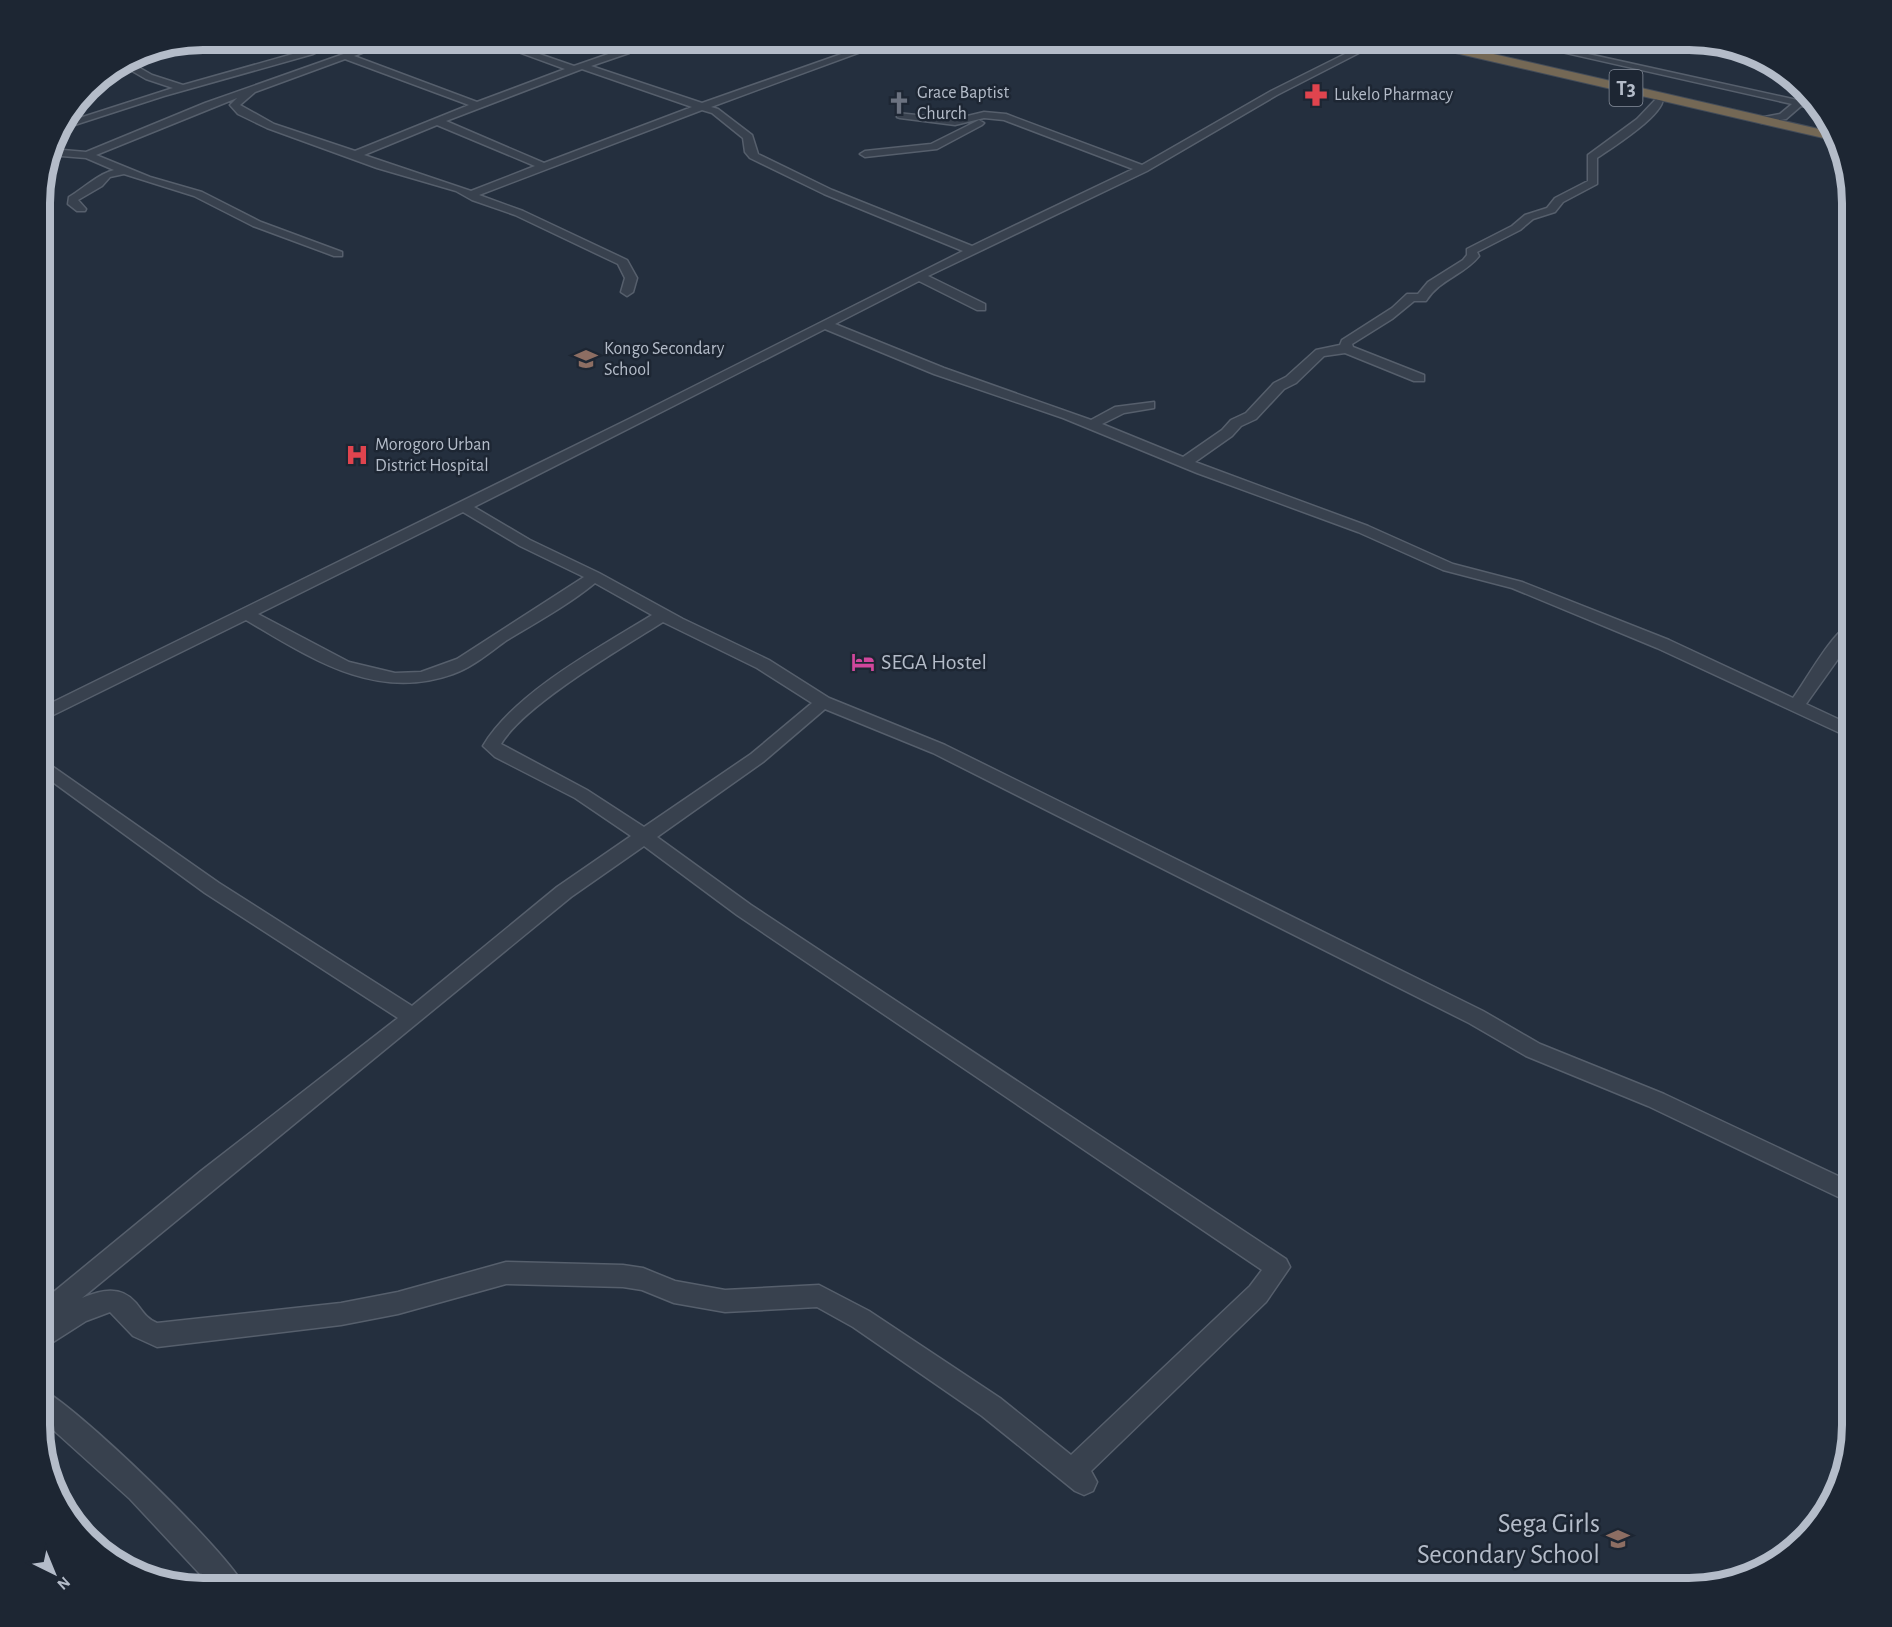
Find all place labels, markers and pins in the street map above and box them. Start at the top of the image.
pharmacy icon: Lukelo Pharmacy [1303,82,1329,108]
place label: Grace Baptist Church [917,84,1009,123]
place label: Lukelo Pharmacy [1334,86,1453,104]
church icon: Grace Baptist Church [886,90,912,116]
place label: Kongo Secondary School [604,340,725,379]
school or university icon: Kongo Secondary School [573,346,599,372]
place label: Morogoro Urban District Hospital [375,436,491,475]
hospital icon: Morogoro Urban District Hospital [344,442,370,468]
hotel icon: SEGA Hostel [850,649,876,675]
place label: SEGA Hostel [881,651,987,673]
place label: Sega Girls Secondary School [1417,1510,1600,1569]
school or university icon: Sega Girls Secondary School [1605,1526,1631,1552]

